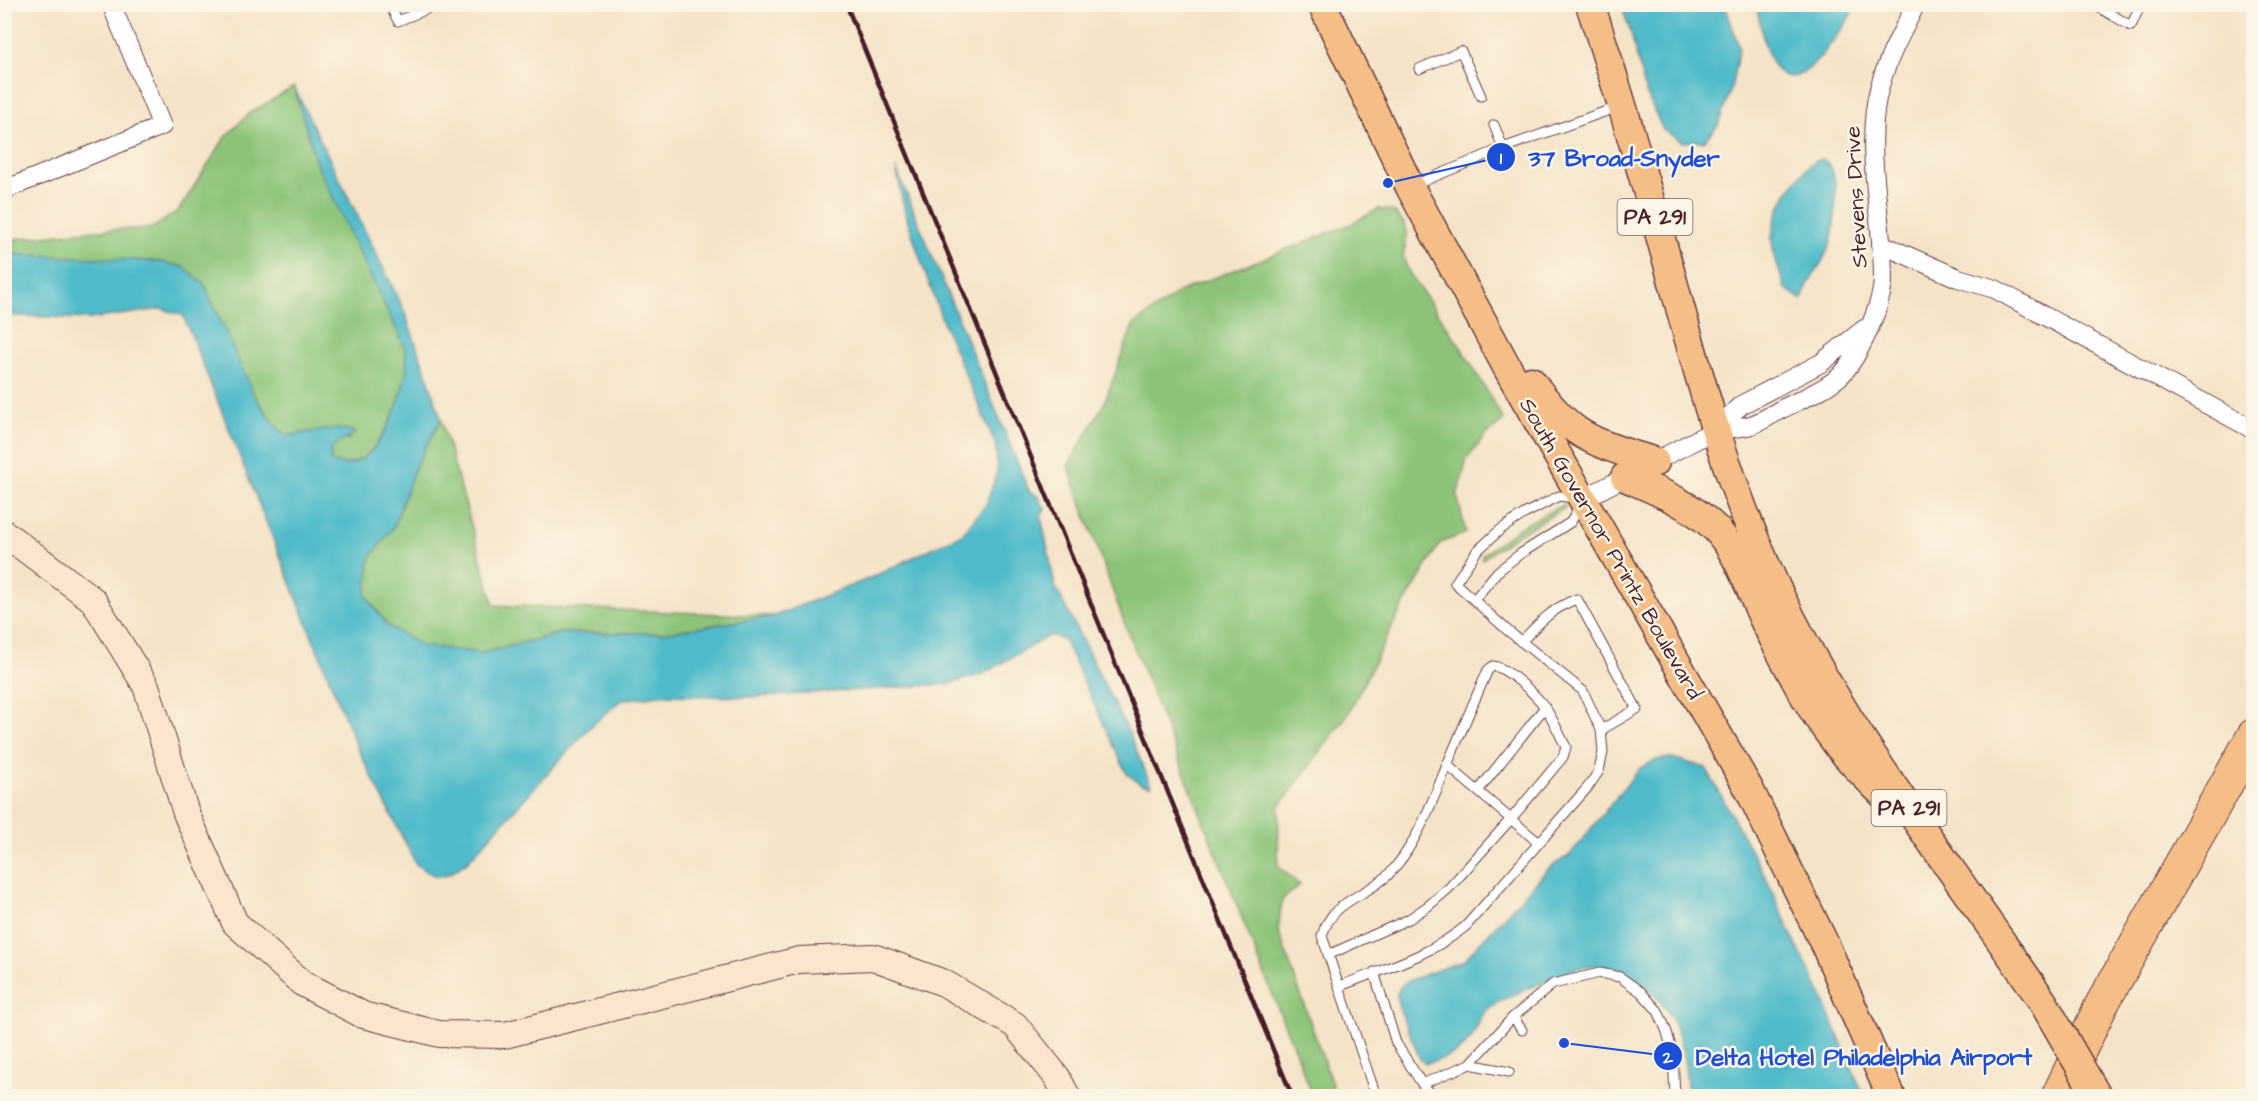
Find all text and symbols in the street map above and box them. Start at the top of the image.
street label: Stevens Drive [1837,125,1876,269]
callout: 37 Broad-Snyder [1486,136,1731,178]
text: 37 Broad-Snyder [1527,142,1721,178]
text: 1 [1500,146,1503,171]
road number: PA 291 [1618,199,1692,235]
street label: South Governor Printz Boulevard [1511,392,1710,705]
road number: PA 291 [1872,790,1946,826]
callout: Delta Hotel Philadelphia Airport [1653,1035,2044,1077]
text: Delta Hotel Philadelphia Airport [1696,1041,2033,1075]
text: 2 [1662,1045,1674,1070]

